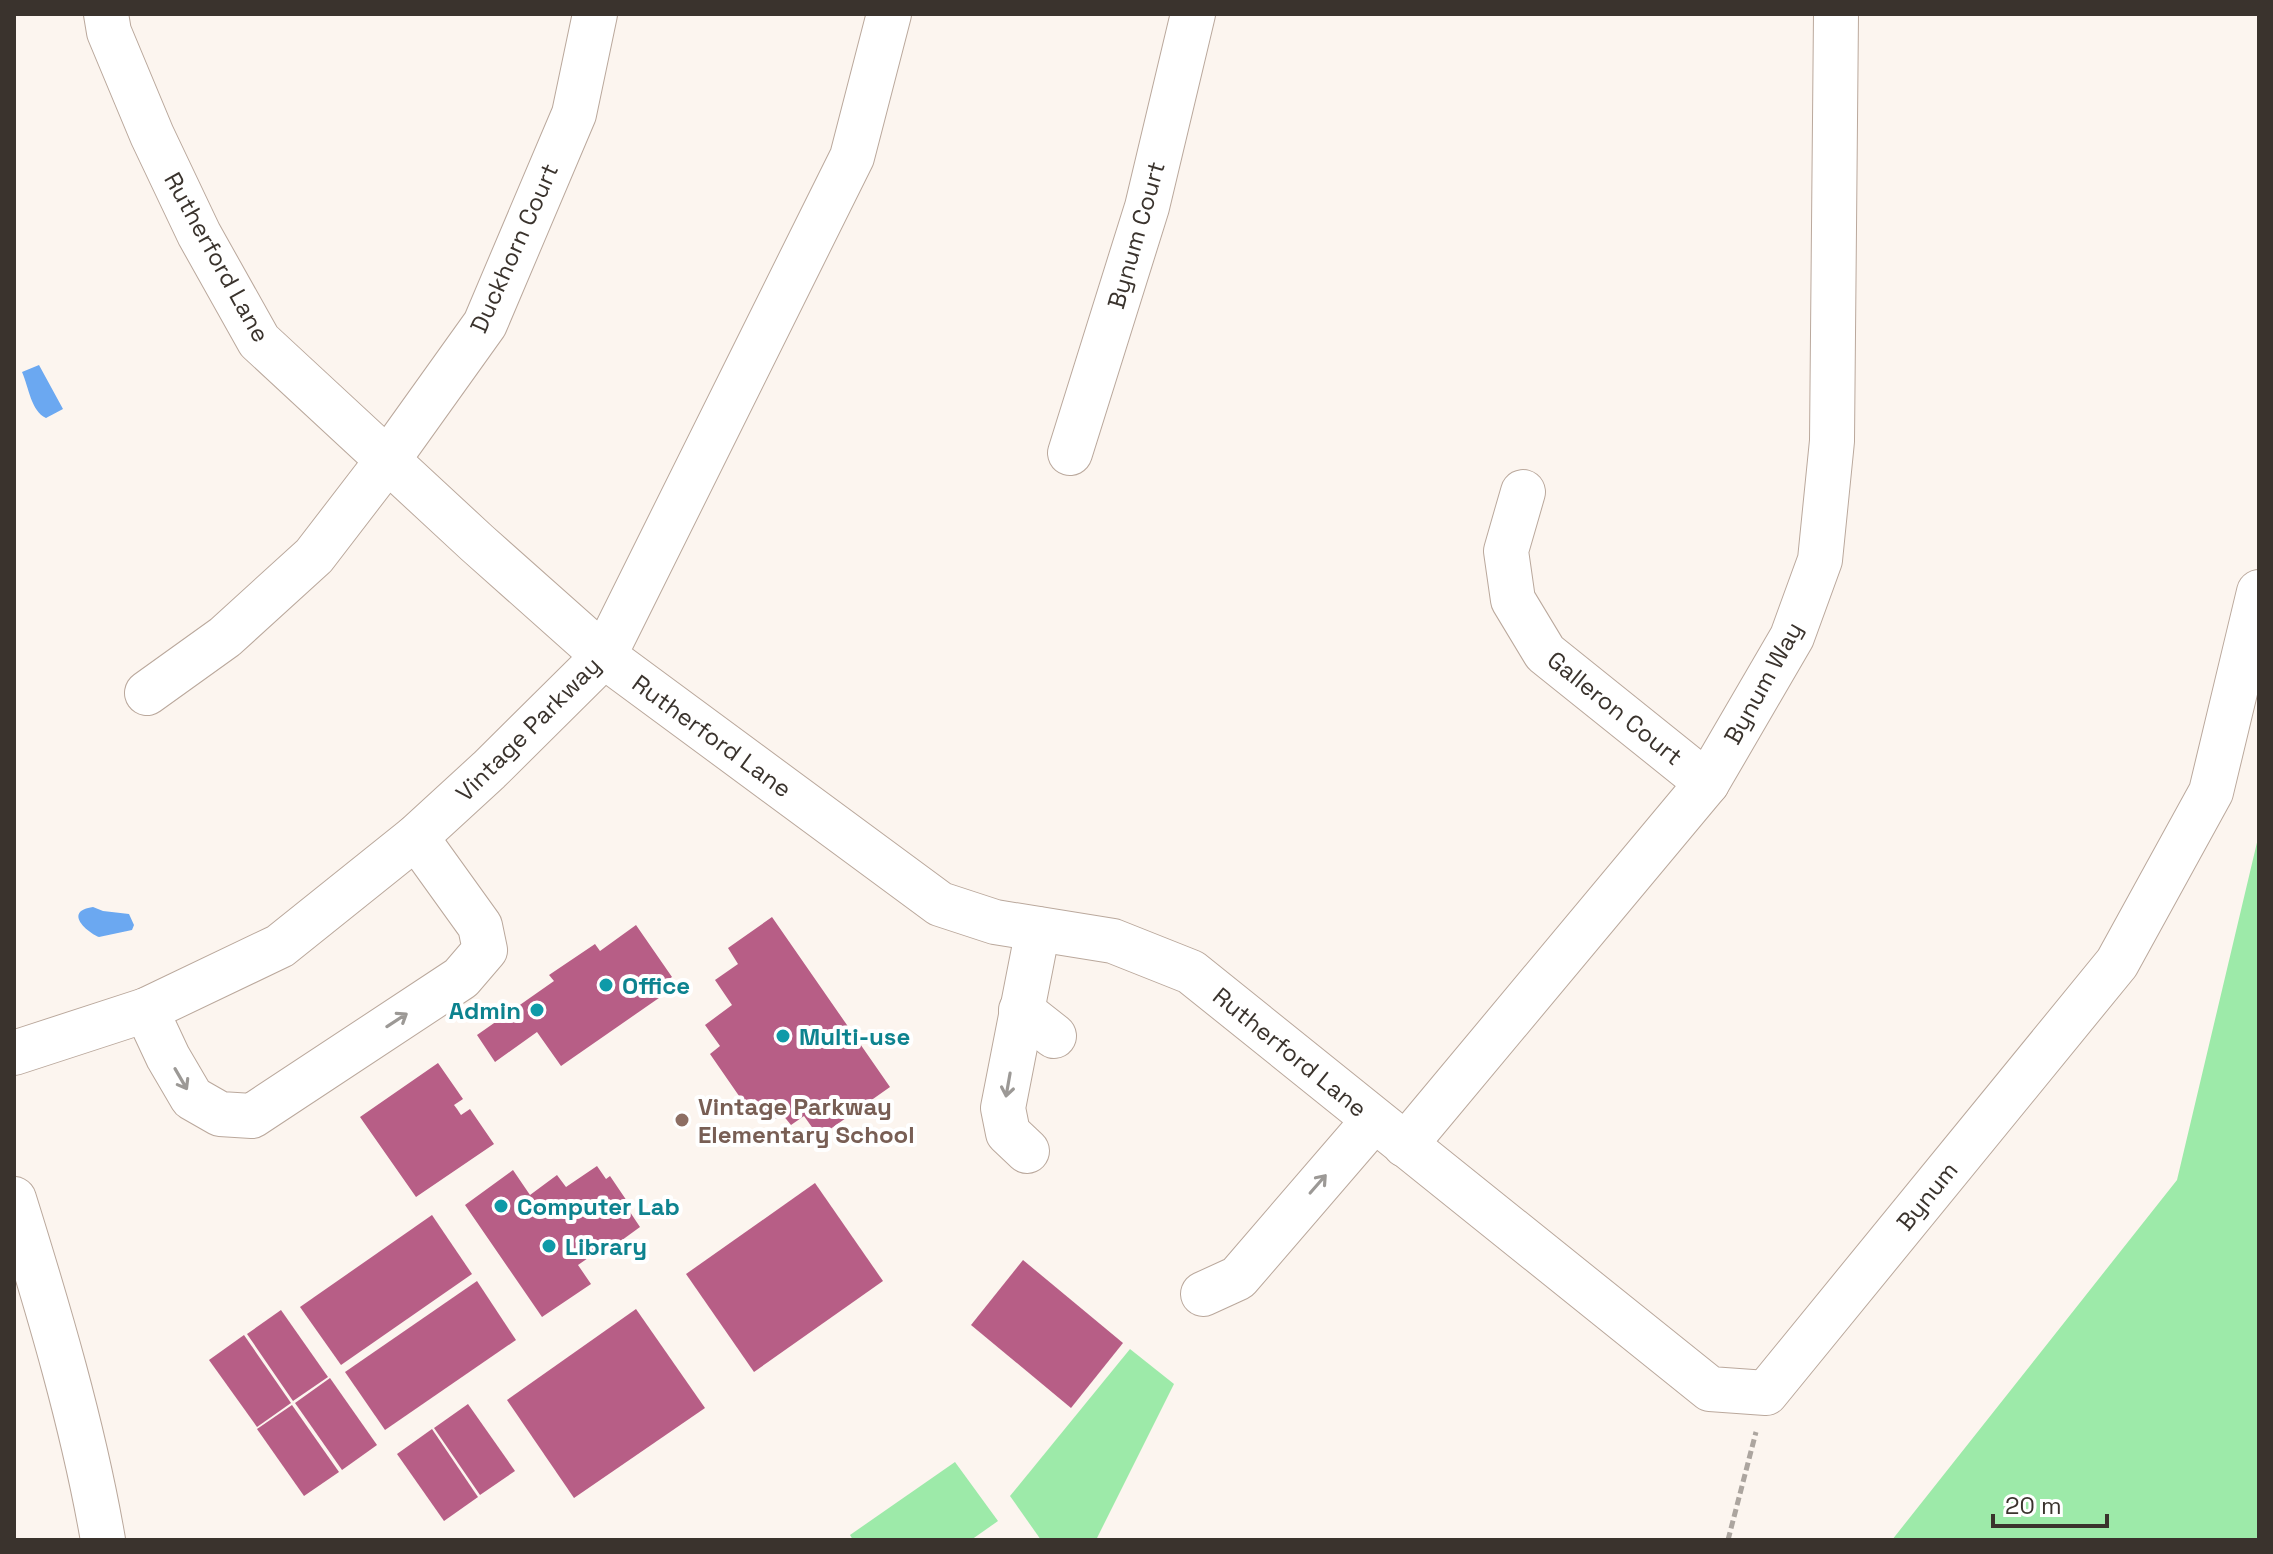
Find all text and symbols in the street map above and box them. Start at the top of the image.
street label: Duckhorn Court [463,158,565,338]
street label: Bynum Court [1100,158,1172,312]
street label: Rutherford Lane [157,166,277,348]
street label: Bynum Way [1717,616,1809,750]
street label: Galleron Court [1541,644,1689,772]
street label: Vintage Parkway [449,650,607,808]
street label: Rutherford Lane [626,668,798,804]
place label: Office [622,970,690,1001]
marker: Office [597,976,615,994]
street label: Rutherford Lane [1207,980,1373,1124]
place label: Admin [449,995,521,1026]
marker: Admin [528,1001,546,1019]
one-way arrow [386,1012,408,1028]
place label: Multi-use [799,1021,910,1052]
marker: Multi-use [774,1027,792,1045]
one-way arrow [174,1067,190,1090]
one-way arrow [999,1072,1014,1097]
place label: Vintage Parkway Elementary School [698,1091,915,1150]
marker: Vintage Parkway Elementary School [673,1111,691,1129]
street label: Bynum [1890,1155,1964,1237]
one-way arrow [1309,1175,1327,1195]
place label: Computer Lab [517,1191,680,1222]
marker: Computer Lab [492,1197,510,1215]
place label: Library [565,1231,647,1262]
marker: Library [540,1237,558,1255]
scale bar [1993,1478,2107,1528]
text: 20 m [2005,1490,2062,1521]

